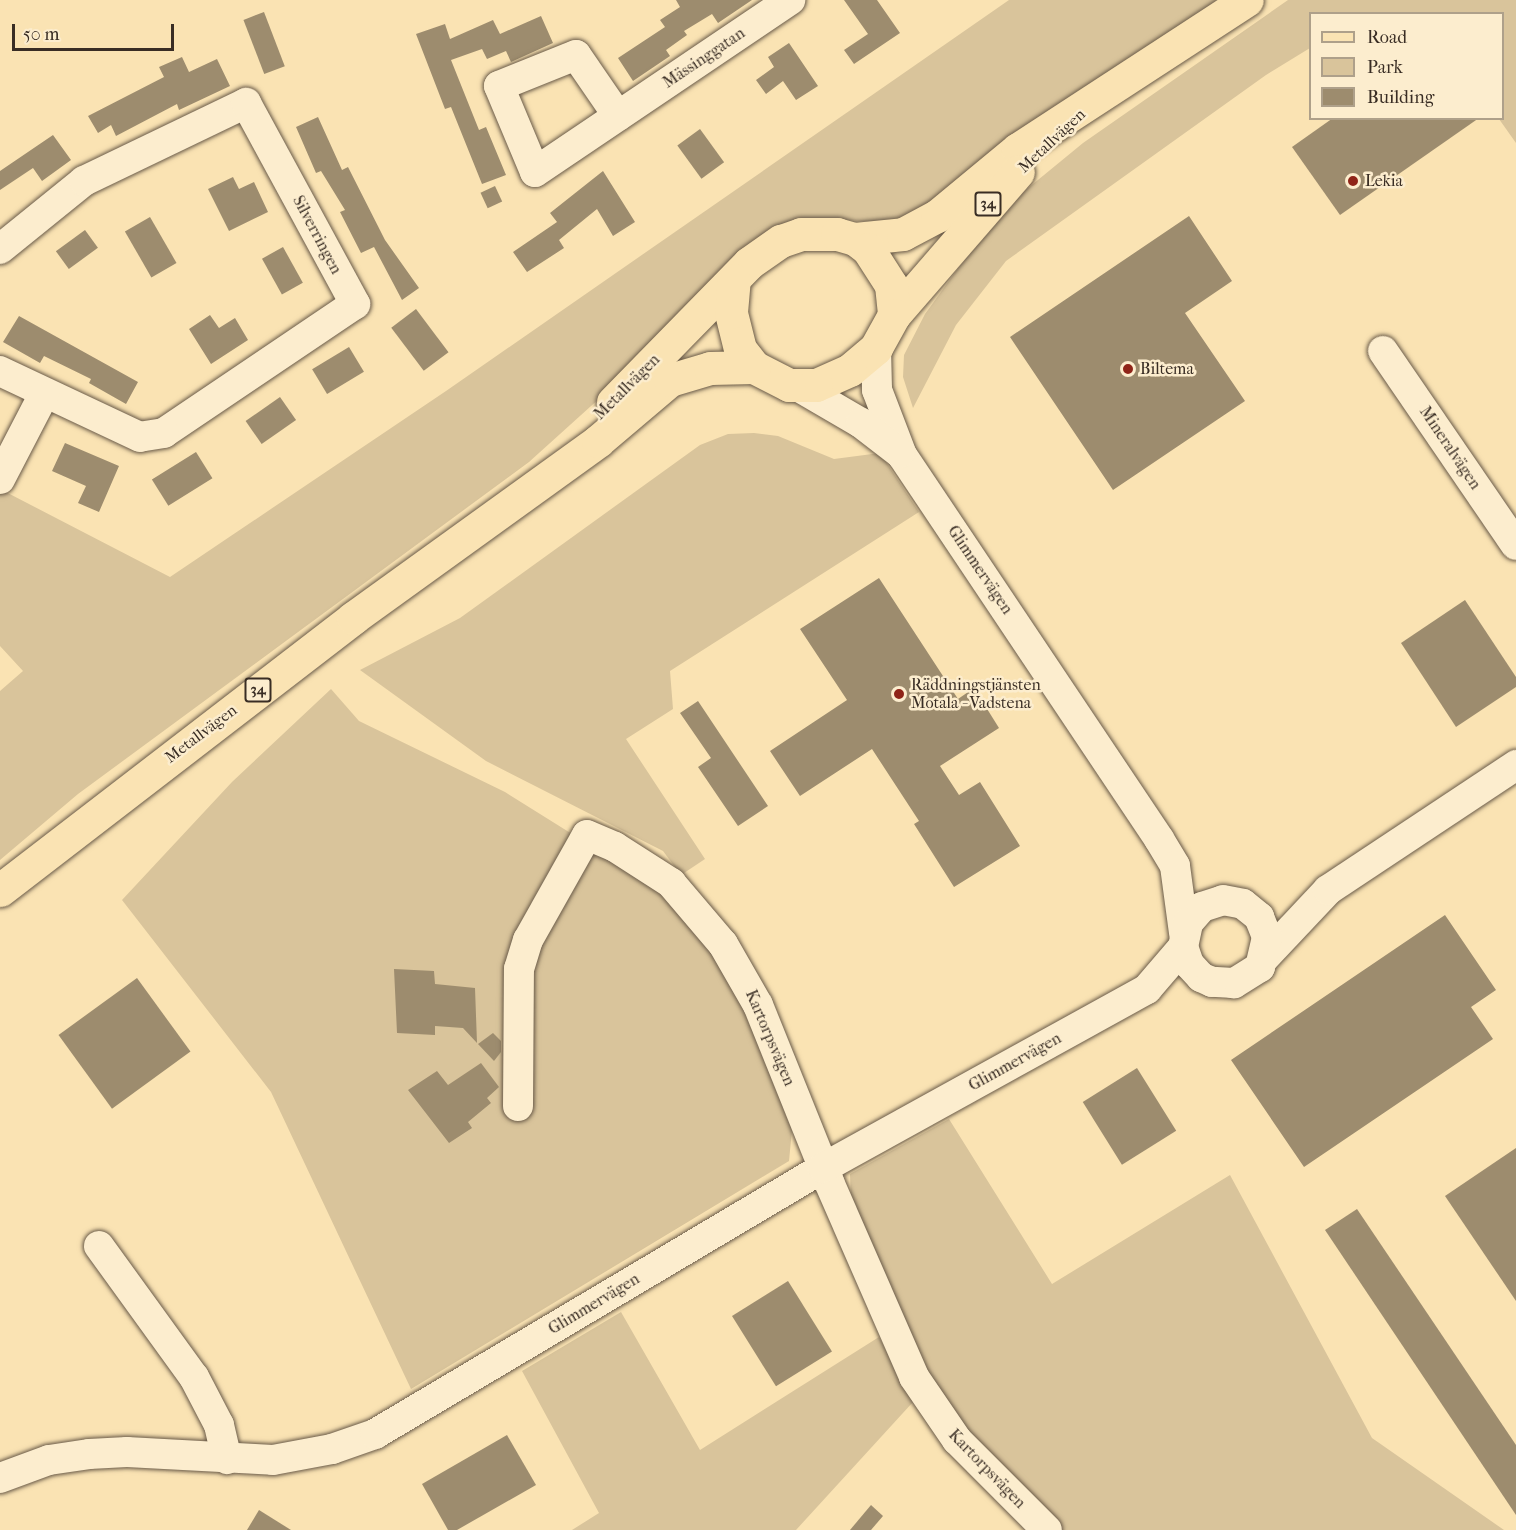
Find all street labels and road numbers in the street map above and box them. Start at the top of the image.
street label: Mässinggatan [659,24,749,92]
street label: Metallvägen [1014,105,1090,177]
street label: Silverringen [288,192,346,278]
road number: 34 [973,192,1003,216]
street label: Metallvägen [590,350,664,424]
street label: Mineralvägen [1415,403,1485,493]
street label: Glimmervägen [943,522,1017,618]
road number: 34 [243,678,273,702]
street label: Metallvägen [161,701,241,767]
street label: Kartorpsvägen [741,987,799,1089]
street label: Glimmervägen [965,1029,1065,1095]
street label: Glimmervägen [545,1269,643,1339]
street label: Kartorpsvägen [944,1425,1030,1513]

